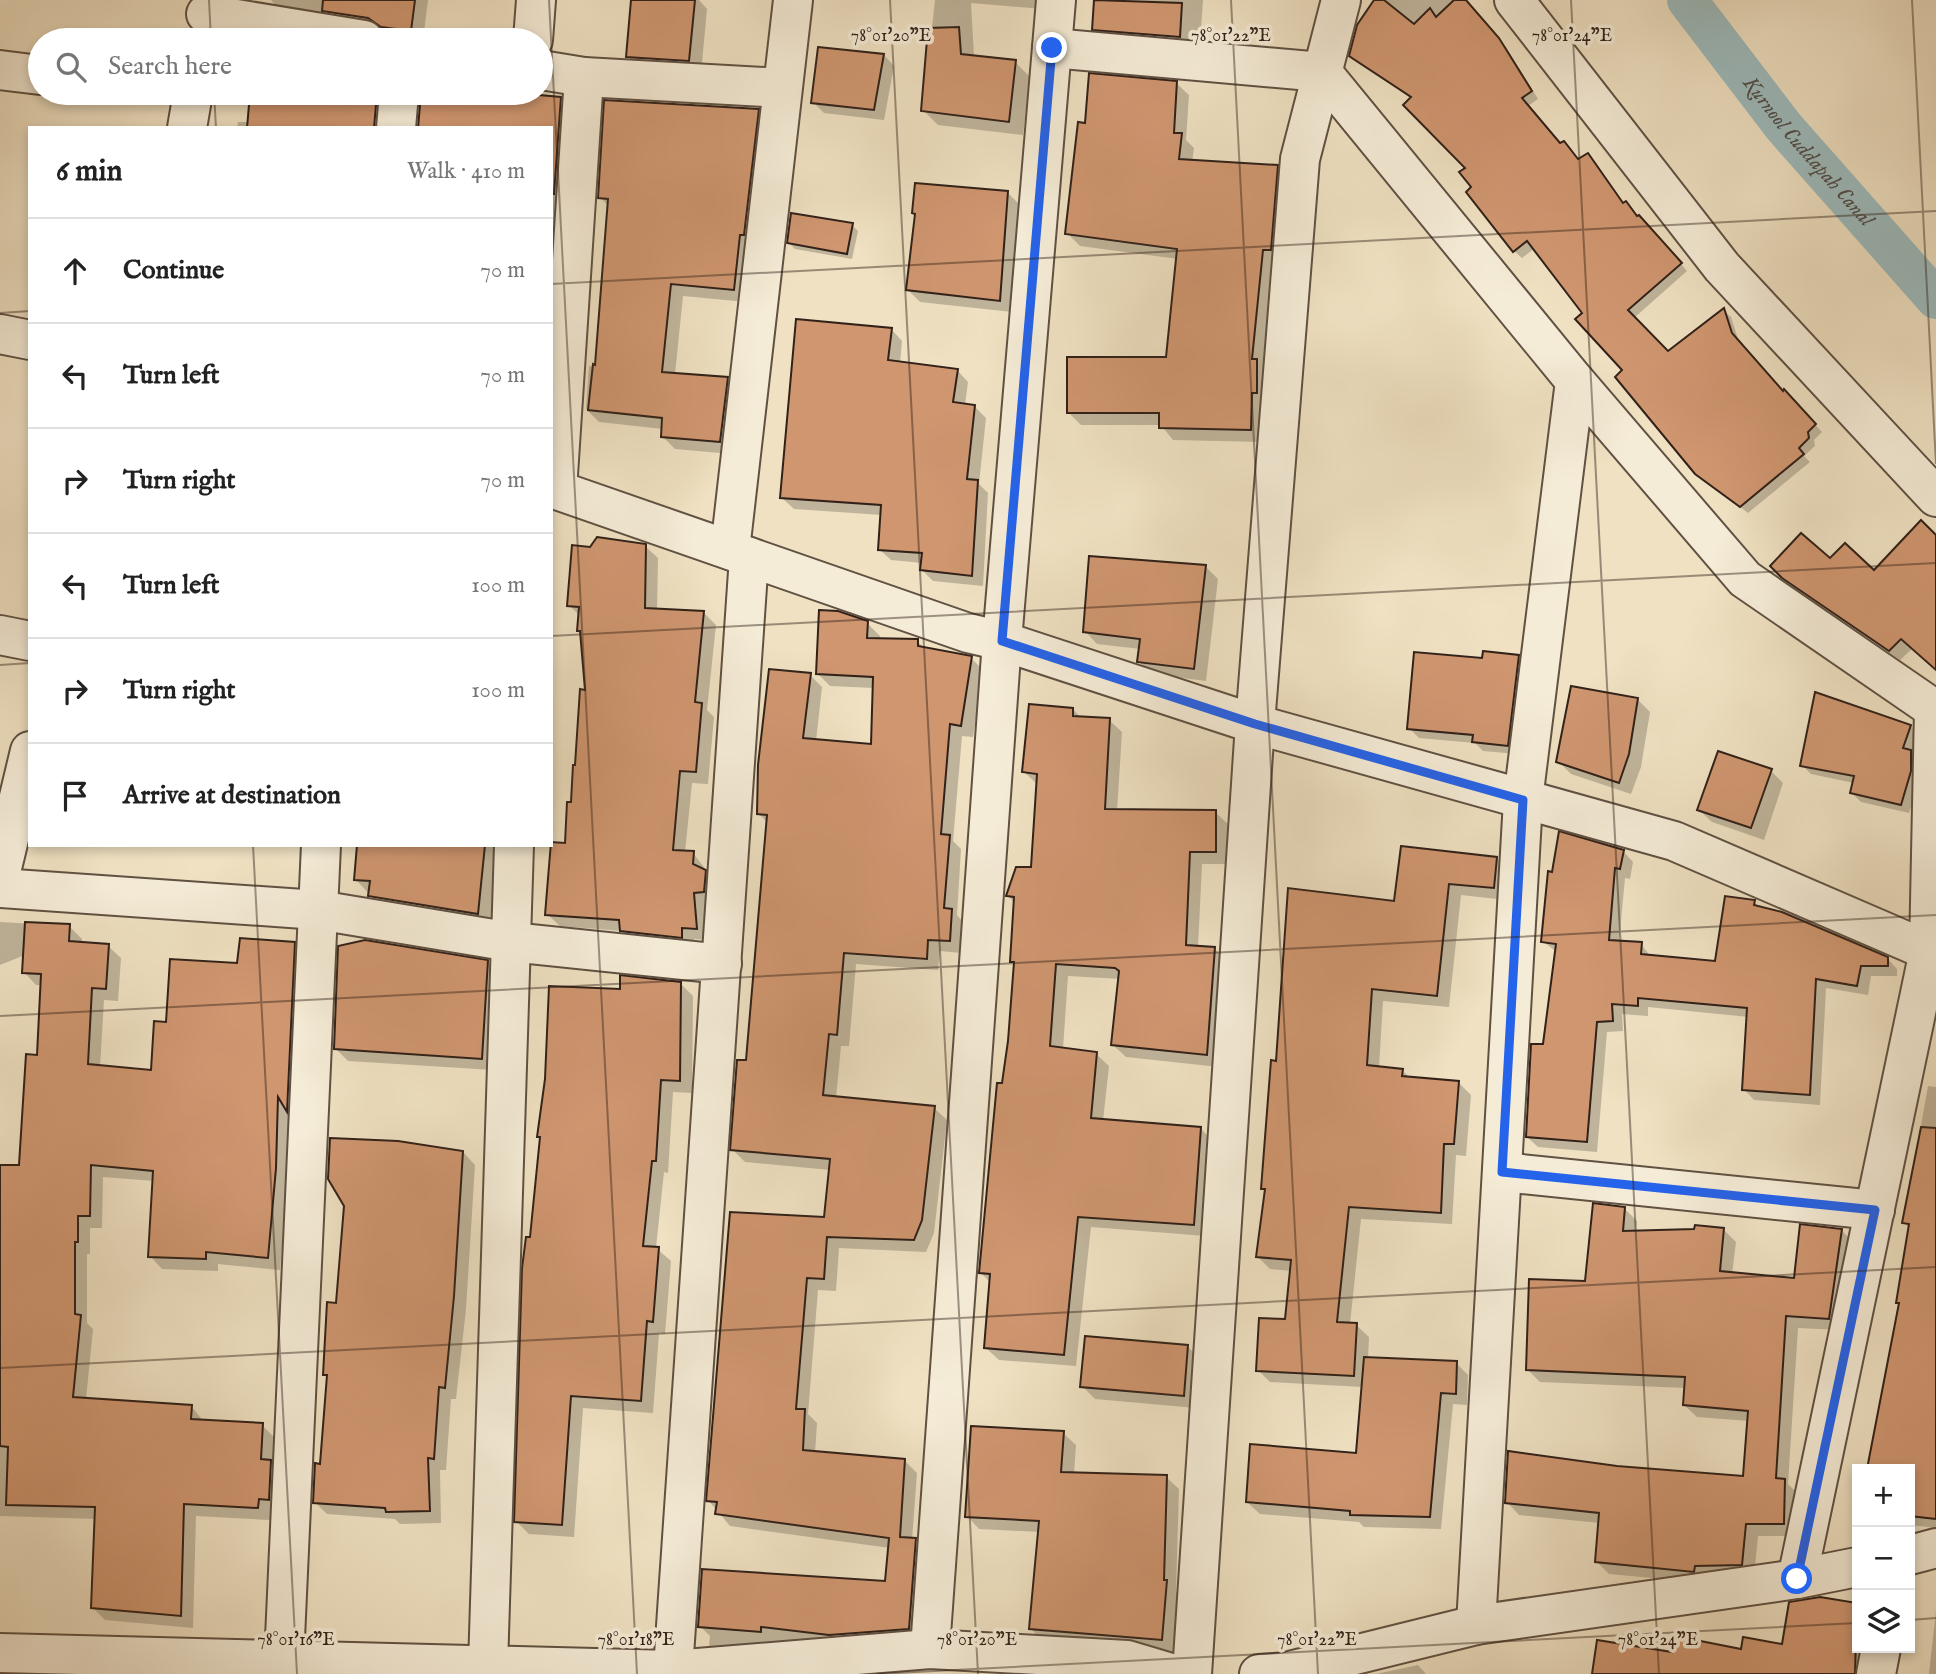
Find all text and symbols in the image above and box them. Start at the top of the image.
text: 78°01'20"E [851,25,931,48]
text: 78°01'22"E [1191,25,1271,48]
text: 78°01'24"E [1532,25,1612,48]
search box [28,28,553,105]
route end [1036,32,1067,63]
icon: search [52,48,90,86]
text: Search here [108,50,232,83]
water label: Kurnool Cuddapah Canal [1736,70,1881,234]
text: 6 min [56,153,122,191]
text: Walk · 410 m [407,157,525,186]
icon: ahead [56,252,94,290]
text: Continue [123,254,224,287]
text: 70 m [480,256,525,285]
icon: left [56,357,94,395]
text: Turn left [123,359,220,392]
text: 70 m [480,361,525,390]
icon: right [56,462,94,500]
text: Turn right [123,464,236,497]
text: 70 m [480,466,525,495]
icon: left [56,567,94,605]
text: Turn left [123,569,220,602]
text: 100 m [471,571,525,600]
icon: right [56,672,94,710]
text: Turn right [123,674,236,707]
text: 100 m [471,676,525,705]
icon: arrive [56,777,94,815]
text: Arrive at destination [123,779,341,812]
map controls [1852,1464,1915,1653]
button: + [1852,1464,1915,1527]
button: − [1852,1527,1915,1590]
route start [1781,1563,1812,1594]
button: layers [1852,1590,1915,1653]
text: 78°01'16"E [257,1629,335,1652]
text: 78°01'18"E [598,1629,674,1652]
text: 78°01'20"E [937,1629,1017,1652]
text: 78°01'22"E [1277,1629,1357,1652]
text: 78°01'24"E [1618,1629,1698,1652]

